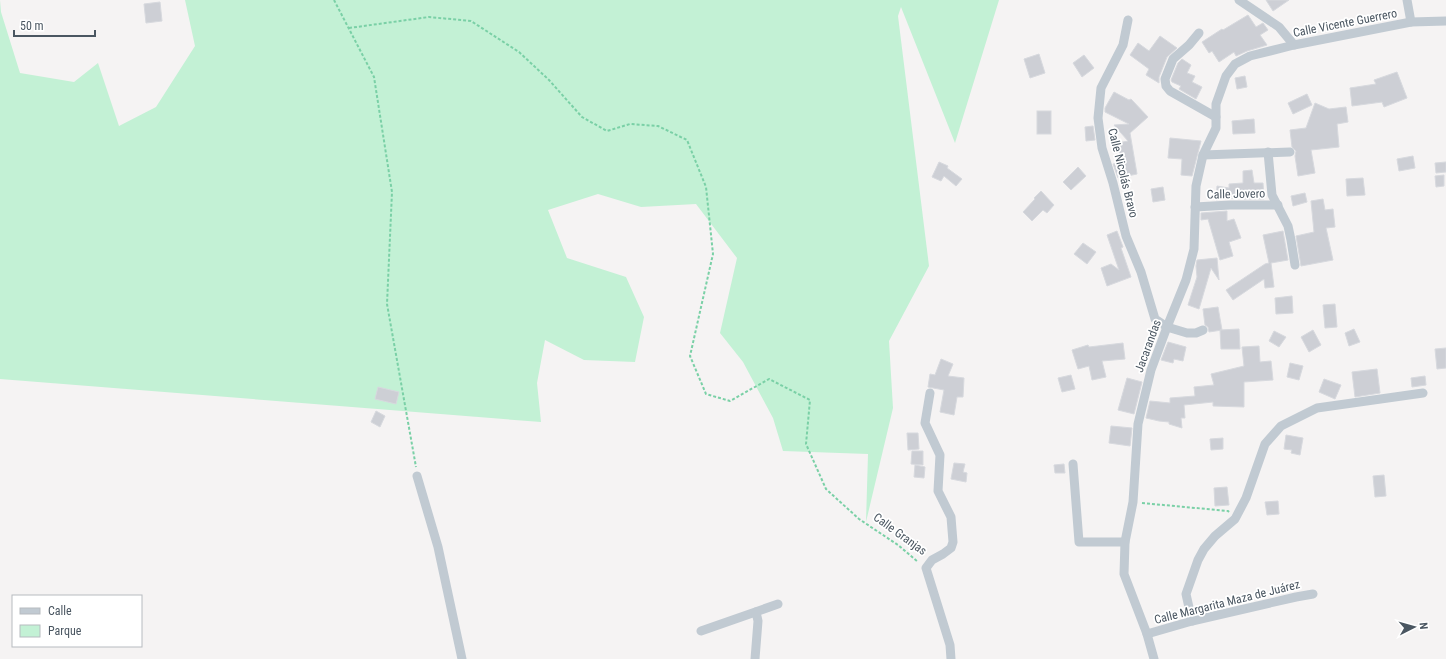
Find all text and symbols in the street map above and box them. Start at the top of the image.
street label: Calle Vicente Guerrero [1292,6,1398,40]
scale bar [14,12,95,38]
text: 50 m [20,19,44,33]
street label: Calle Nicolás Bravo [1105,127,1141,219]
street label: Calle Jovero [1207,186,1265,202]
street label: Jacarandas [1132,318,1164,374]
street label: Calle Granjas [871,510,929,558]
street label: Calle Margarita Maza de Juárez [1153,577,1301,627]
legend [12,595,142,647]
text: Calle [48,604,72,618]
north arrow [1394,607,1434,647]
text: N [1417,622,1430,630]
text: Parque [48,624,82,638]

